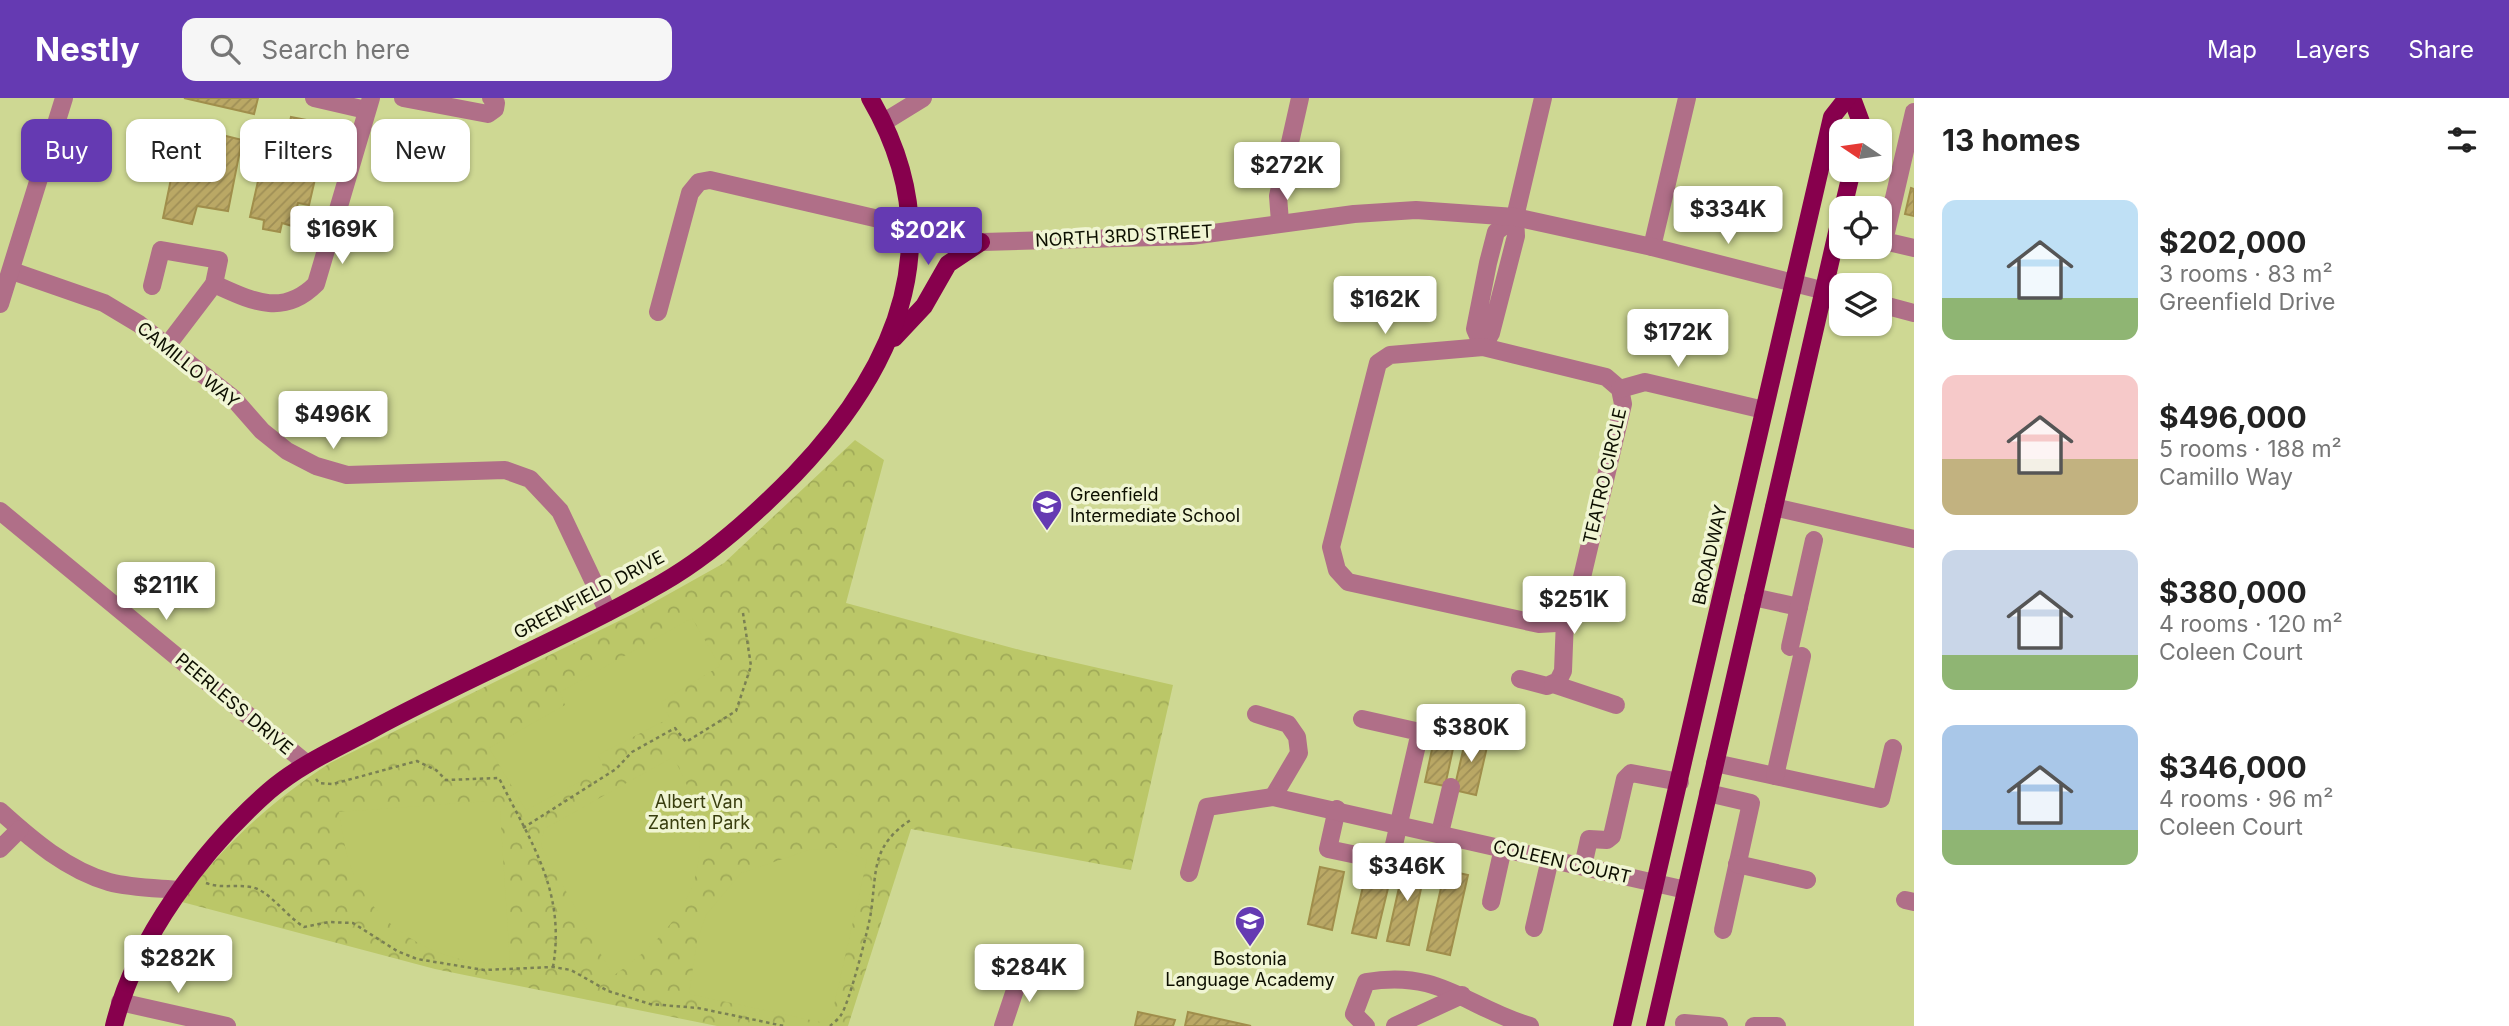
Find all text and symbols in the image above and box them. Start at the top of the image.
search box [182,18,672,81]
text: Nestly [35,29,140,69]
icon: search [206,30,244,68]
text: Search here [262,34,410,65]
text: Map [2207,35,2257,64]
text: Layers [2295,35,2370,64]
text: Share [2408,35,2474,64]
chip: Buy [21,119,112,182]
chip: Rent [126,119,226,182]
chip: Filters [240,119,357,182]
chip: New [371,119,470,182]
north arrow [1829,119,1892,182]
map controls [1829,119,1892,336]
icon: filters [2443,121,2481,159]
text: 13 homes [1942,122,2081,158]
pin: $272K [1238,142,1336,202]
text: $272K [1250,151,1324,179]
pin: $334K [1679,186,1777,246]
text: $334K [1690,195,1766,223]
button: locate [1829,196,1892,259]
pin: $169K [293,206,391,266]
pin: $202K [879,208,977,267]
text: $169K [306,215,378,243]
text: $202K [890,216,966,244]
street label: NORTH 3RD STREET [1035,220,1213,251]
text: $202,000 [2159,224,2307,260]
icon: home [1998,228,2082,312]
text: 3 rooms · 83 m² [2159,260,2333,288]
button: layers [1829,273,1892,336]
pin: $162K [1336,276,1434,336]
text: $162K [1350,285,1420,313]
text: Greenfield Drive [2159,288,2336,316]
pin: $172K [1629,310,1727,369]
street label: CAMILLO WAY [133,317,244,412]
text: $172K [1643,318,1713,346]
pin: $496K [284,392,382,451]
text: $496,000 [2159,399,2307,435]
text: $496K [294,400,372,428]
icon: home [1998,403,2082,487]
street label: TEATRO CIRCLE [1579,406,1630,546]
text: 5 rooms · 188 m² [2159,435,2342,463]
text: Camillo Way [2159,463,2293,491]
place label: Greenfield Intermediate School [1070,484,1240,526]
school or university icon: Greenfield Intermediate School [1030,488,1064,532]
street label: BROADWAY [1688,503,1731,607]
street label: GREENFIELD DRIVE [510,546,668,643]
pin: $211K [117,562,215,622]
text: $211K [133,571,199,599]
text: $380,000 [2159,574,2307,610]
pin: $251K [1525,576,1623,636]
icon: home [1998,578,2082,662]
text: $251K [1539,585,1609,613]
text: 4 rooms · 120 m² [2159,610,2343,638]
text: Coleen Court [2159,638,2303,666]
street label: PEERLESS DRIVE [171,648,297,759]
pin: $380K [1422,704,1520,764]
text: $380K [1433,713,1509,741]
text: $346,000 [2159,749,2307,785]
icon: home [1998,753,2082,837]
text: 4 rooms · 96 m² [2159,785,2333,813]
park label: Albert Van Zanten Park [648,791,750,833]
text: Coleen Court [2159,813,2303,841]
street label: COLEEN COURT [1491,835,1633,888]
pin: $346K [1358,844,1456,903]
text: $346K [1369,852,1445,880]
school or university icon: Bostonia Language Academy [1233,904,1267,948]
pin: $282K [129,936,227,995]
text: $282K [140,944,216,972]
pin: $284K [980,944,1078,1004]
place label: Bostonia Language Academy [1165,948,1335,990]
text: $284K [991,953,1067,981]

